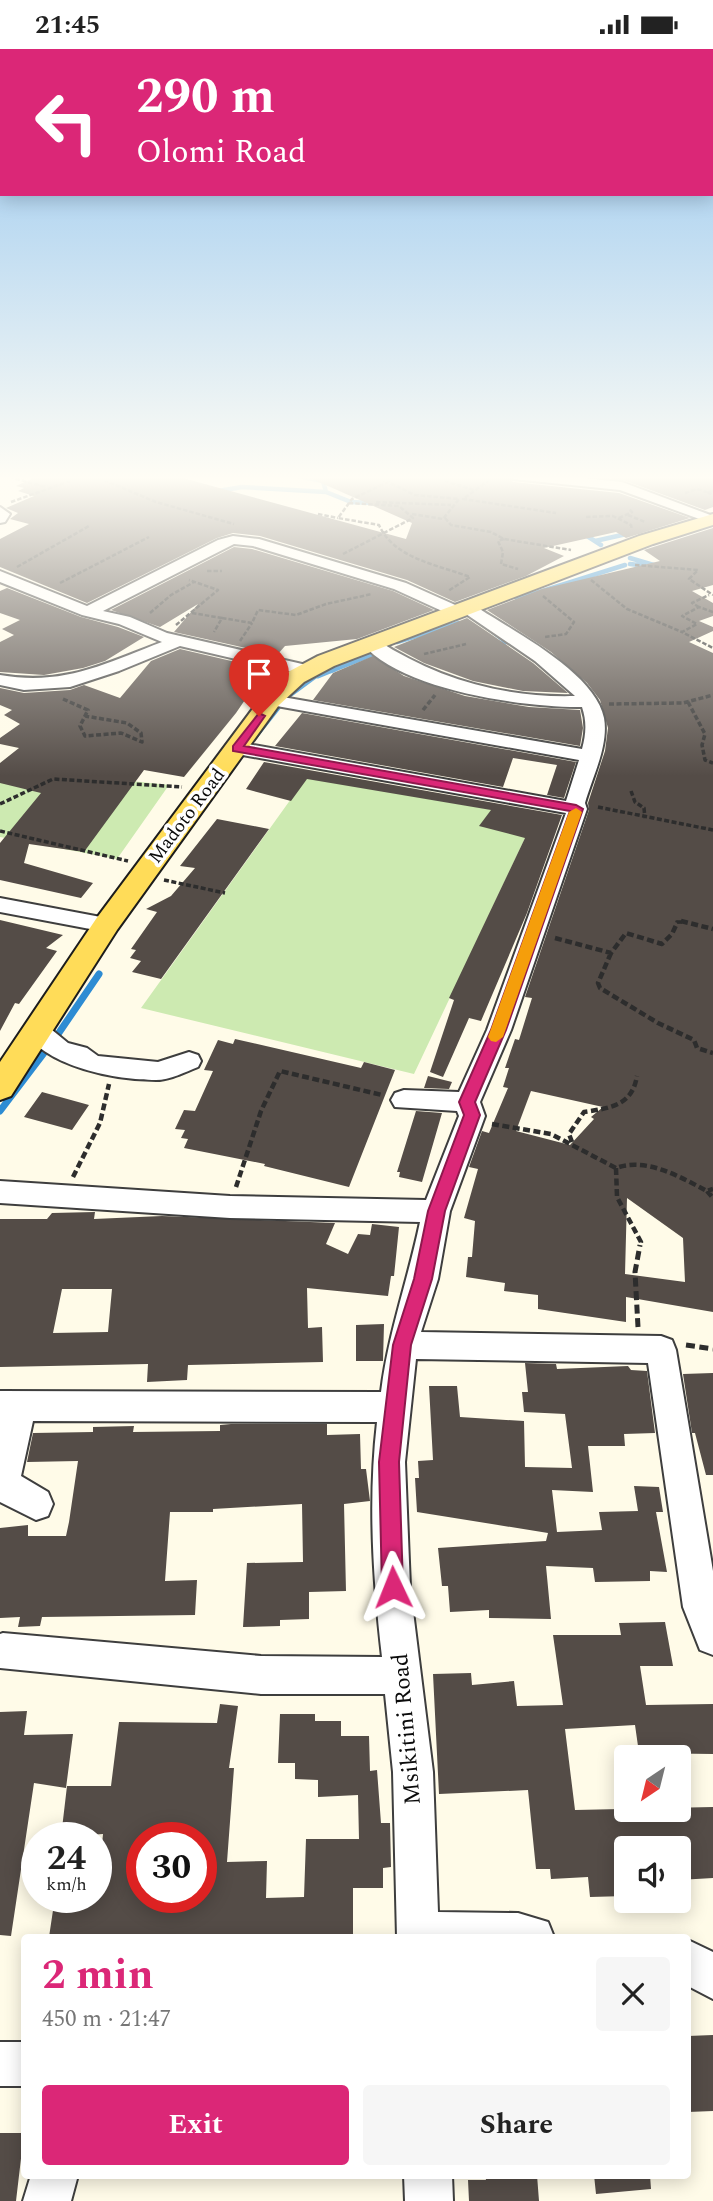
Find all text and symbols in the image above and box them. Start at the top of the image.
text: 21:45 [35,5,100,45]
text: 290 m [136,60,275,135]
icon: left [21,77,112,168]
text: Olomi Road [136,128,306,177]
pin [229,644,289,716]
icon: arrive [240,655,278,693]
street label: Madoto Road [141,762,233,870]
position arrow [356,1550,430,1624]
street label: Msikitini Road [383,1652,431,1806]
north arrow [614,1745,691,1822]
map controls [614,1745,691,1913]
speed limit sign: 30 [126,1822,217,1913]
text: 24 [47,1832,86,1885]
button: sound [614,1836,691,1913]
text: km/h [46,1871,87,1898]
text: 2 min [42,1944,154,2007]
button: close [596,1957,670,2031]
text: 450 m · 21:47 [42,2002,171,2037]
button: Exit [42,2085,349,2165]
button: Share [363,2085,670,2165]

